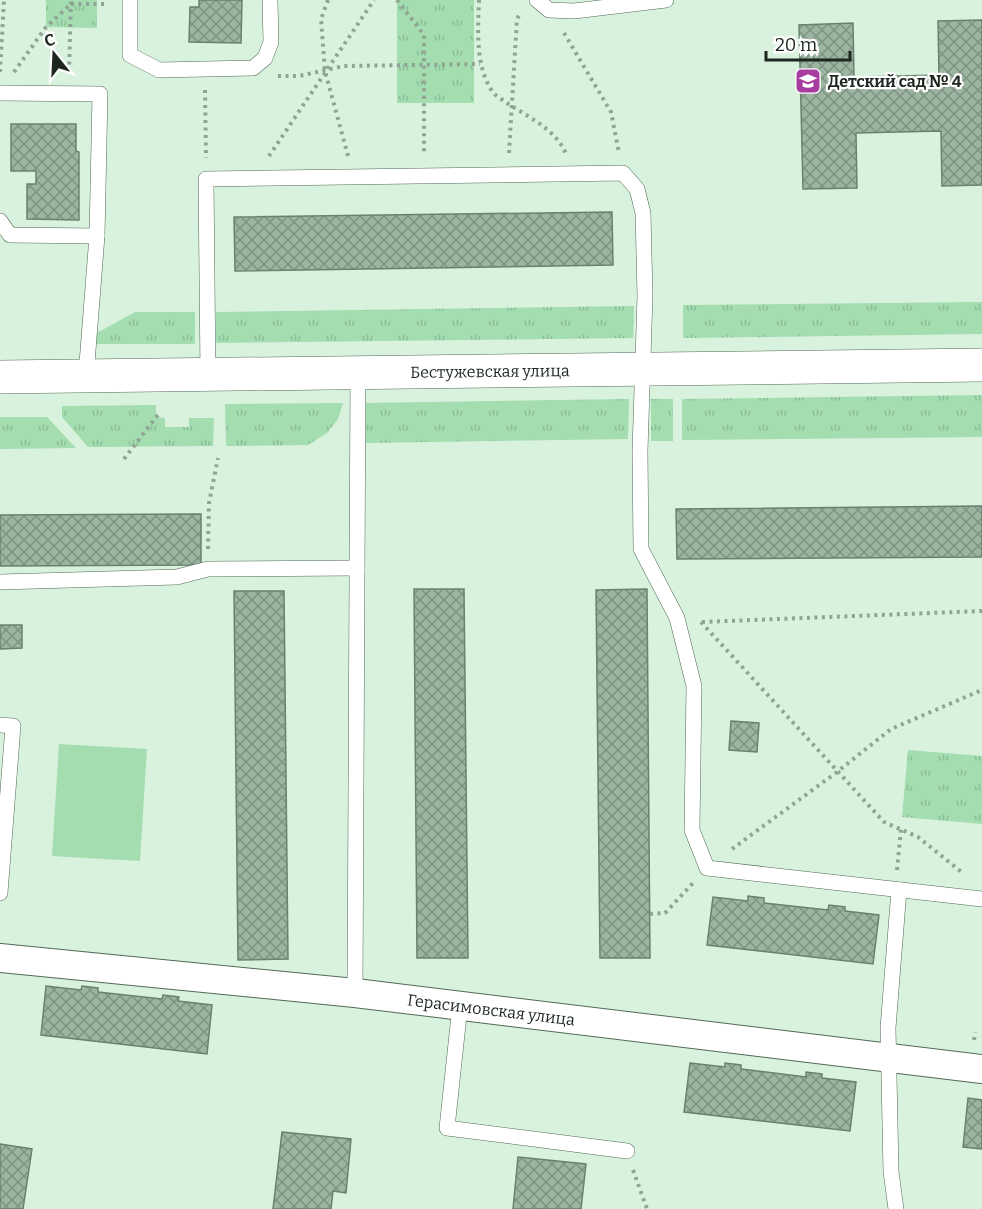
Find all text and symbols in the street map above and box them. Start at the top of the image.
north arrow [24,24,84,84]
scale bar [766,24,850,62]
text: С [42,30,57,51]
text: 20 m [775,34,817,56]
school or university icon: Детский сад № 4 [793,66,823,96]
place label: Детский сад № 4 [828,72,962,91]
street label: Бестужевская улица [410,361,570,382]
street label: Герасимовская улица [406,990,576,1030]

